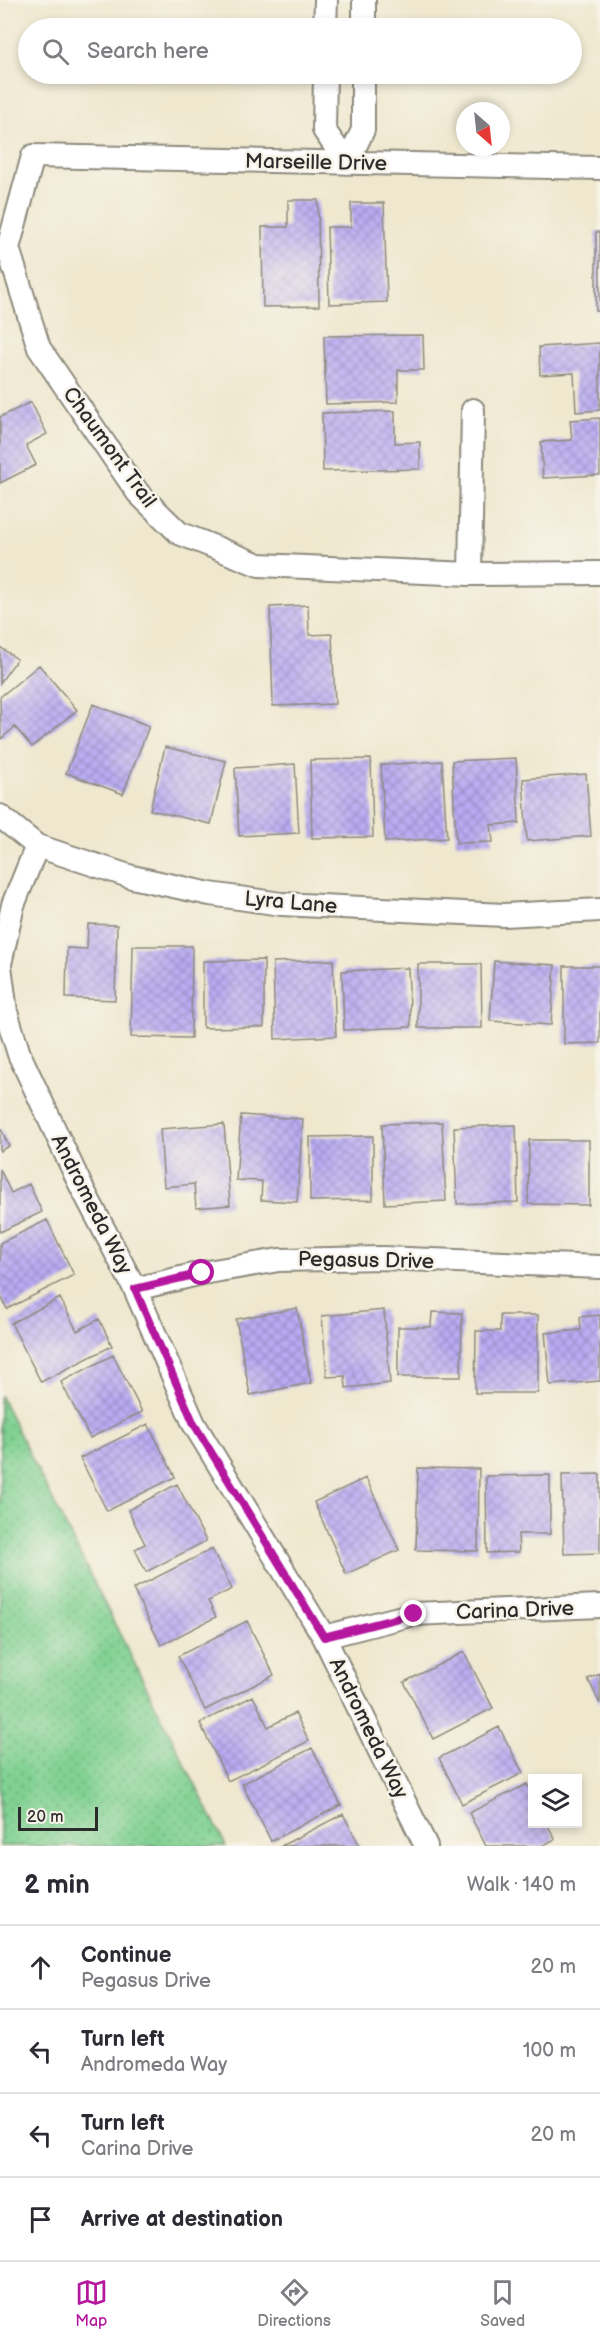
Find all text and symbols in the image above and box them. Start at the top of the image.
search box [18,18,582,84]
icon: search [39,35,72,68]
text: Search here [87,38,209,65]
north arrow [456,102,510,156]
street label: Marseille Drive [245,149,387,176]
street label: Chaumont Trail [57,382,162,512]
street label: Lyra Lane [244,886,338,919]
street label: Andromeda Way [46,1130,138,1279]
street label: Pegasus Drive [298,1247,434,1274]
route start [188,1259,214,1285]
street label: Carina Drive [456,1596,574,1625]
route end [400,1600,426,1626]
street label: Andromeda Way [324,1654,414,1803]
map controls [528,1774,582,1828]
button: layers [528,1774,582,1828]
scale bar [18,1804,98,1832]
text: 20 m [27,1808,63,1827]
text: 2 min [24,1870,90,1901]
text: Walk · 140 m [467,1873,576,1897]
text: Continue [81,1942,171,1969]
icon: ahead [24,1951,57,1984]
text: 20 m [531,1955,576,1979]
text: Pegasus Drive [81,1969,211,1993]
text: Turn left [81,2026,165,2053]
icon: left [24,2035,57,2068]
text: 100 m [523,2039,576,2063]
text: Andromeda Way [81,2053,227,2077]
text: Turn left [81,2110,165,2137]
icon: left [24,2119,57,2152]
text: 20 m [531,2123,576,2147]
text: Carina Drive [81,2137,193,2161]
icon: arrive [24,2203,57,2236]
text: Arrive at destination [81,2206,283,2233]
tab: Map [75,2276,108,2331]
tab: Directions [257,2276,331,2331]
tab: Saved [480,2276,525,2331]

